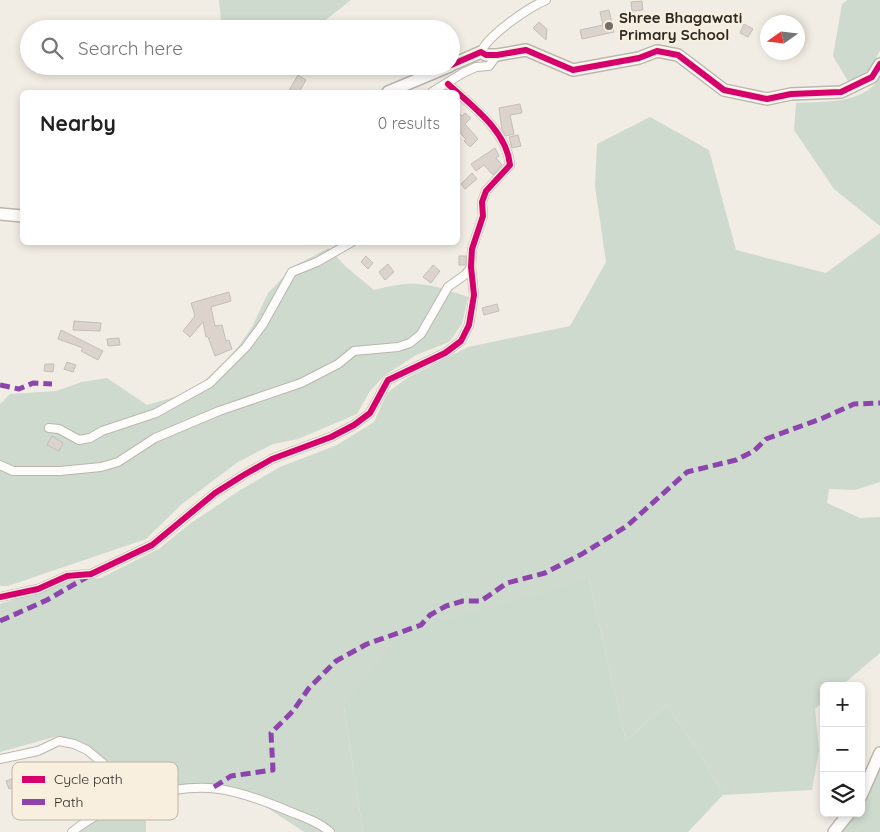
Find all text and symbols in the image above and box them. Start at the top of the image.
place label: Shree Bhagawati Primary School [619,8,742,44]
north arrow [760,15,805,60]
search box [20,20,460,75]
marker: Shree Bhagawati Primary School [603,20,615,32]
icon: search [38,34,66,62]
text: Search here [78,36,183,60]
text: Nearby [40,110,116,136]
text: 0 results [378,113,440,133]
map controls [820,682,865,817]
button: + [820,682,865,727]
button: − [820,727,865,772]
legend [12,762,178,820]
text: Cycle path [54,770,123,788]
button: layers [820,772,865,817]
text: Path [54,793,83,811]

